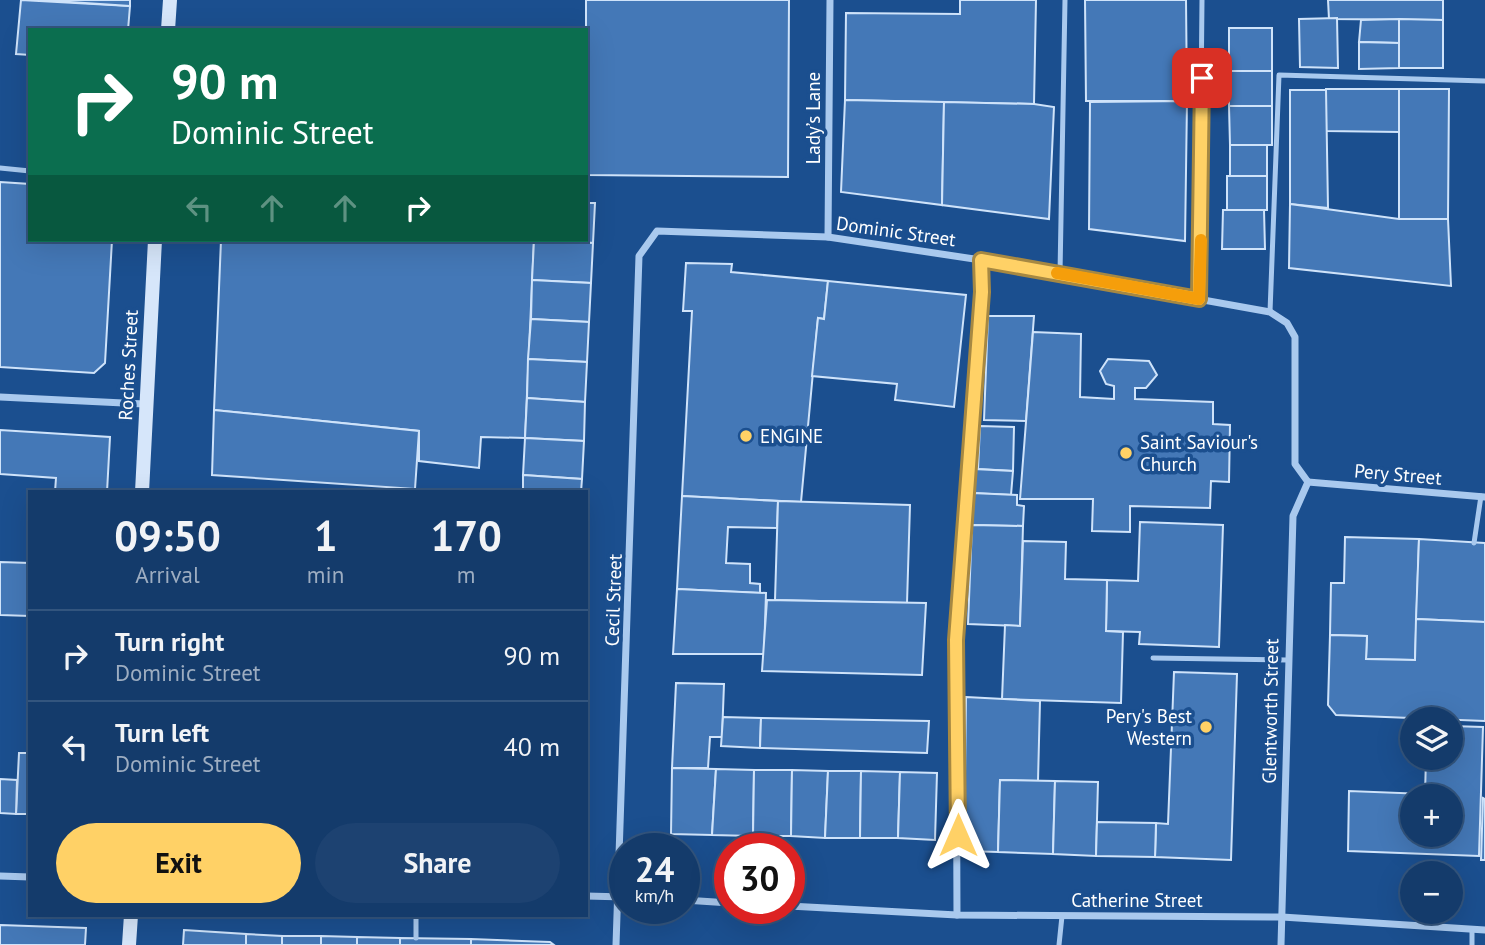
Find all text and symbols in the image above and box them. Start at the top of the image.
pin [1172,48,1232,108]
text: 90 m [171,49,278,113]
icon: right [56,56,147,147]
icon: arrive [1183,59,1221,97]
street label: Lady’s Lane [801,72,825,164]
text: Dominic Street [171,111,374,153]
icon: left [180,189,218,227]
icon: ahead [253,189,291,227]
icon: ahead [326,189,364,227]
icon: right [399,189,437,227]
street label: Dominic Street [835,211,958,251]
street label: Roches Street [113,308,143,421]
place label: ENGINE [760,424,823,448]
marker: ENGINE [738,428,754,444]
place label: Saint Saviour's Church [1140,430,1258,476]
marker: Saint Saviour's Church [1118,445,1134,461]
street label: Pery Street [1353,458,1443,490]
text: 09:50 [114,508,221,563]
text: 1 [314,508,337,563]
text: 170 [430,508,502,563]
street label: Cecil Street [599,553,627,647]
text: Arrival [135,560,200,589]
text: min [307,560,344,589]
text: m [457,560,475,589]
text: Turn right [115,625,224,658]
icon: right [56,637,94,675]
street label: Glentworth Street [1257,638,1283,784]
text: 90 m [504,639,560,672]
text: Dominic Street [115,658,261,687]
place label: Pery's Best Western [1106,704,1193,750]
map controls [1400,707,1463,924]
button: layers [1400,707,1463,770]
text: Turn left [115,716,209,749]
marker: Pery's Best Western [1198,719,1214,735]
icon: left [56,728,94,766]
text: 40 m [504,730,560,763]
text: Dominic Street [115,749,261,778]
button: + [1400,784,1463,847]
position arrow [921,798,995,872]
button: Exit [56,823,301,903]
button: Share [315,823,560,903]
speed limit sign: 30 [714,833,805,924]
text: 24 [635,846,674,892]
button: − [1400,861,1463,924]
text: km/h [635,884,674,907]
street label: Catherine Street [1071,888,1203,912]

